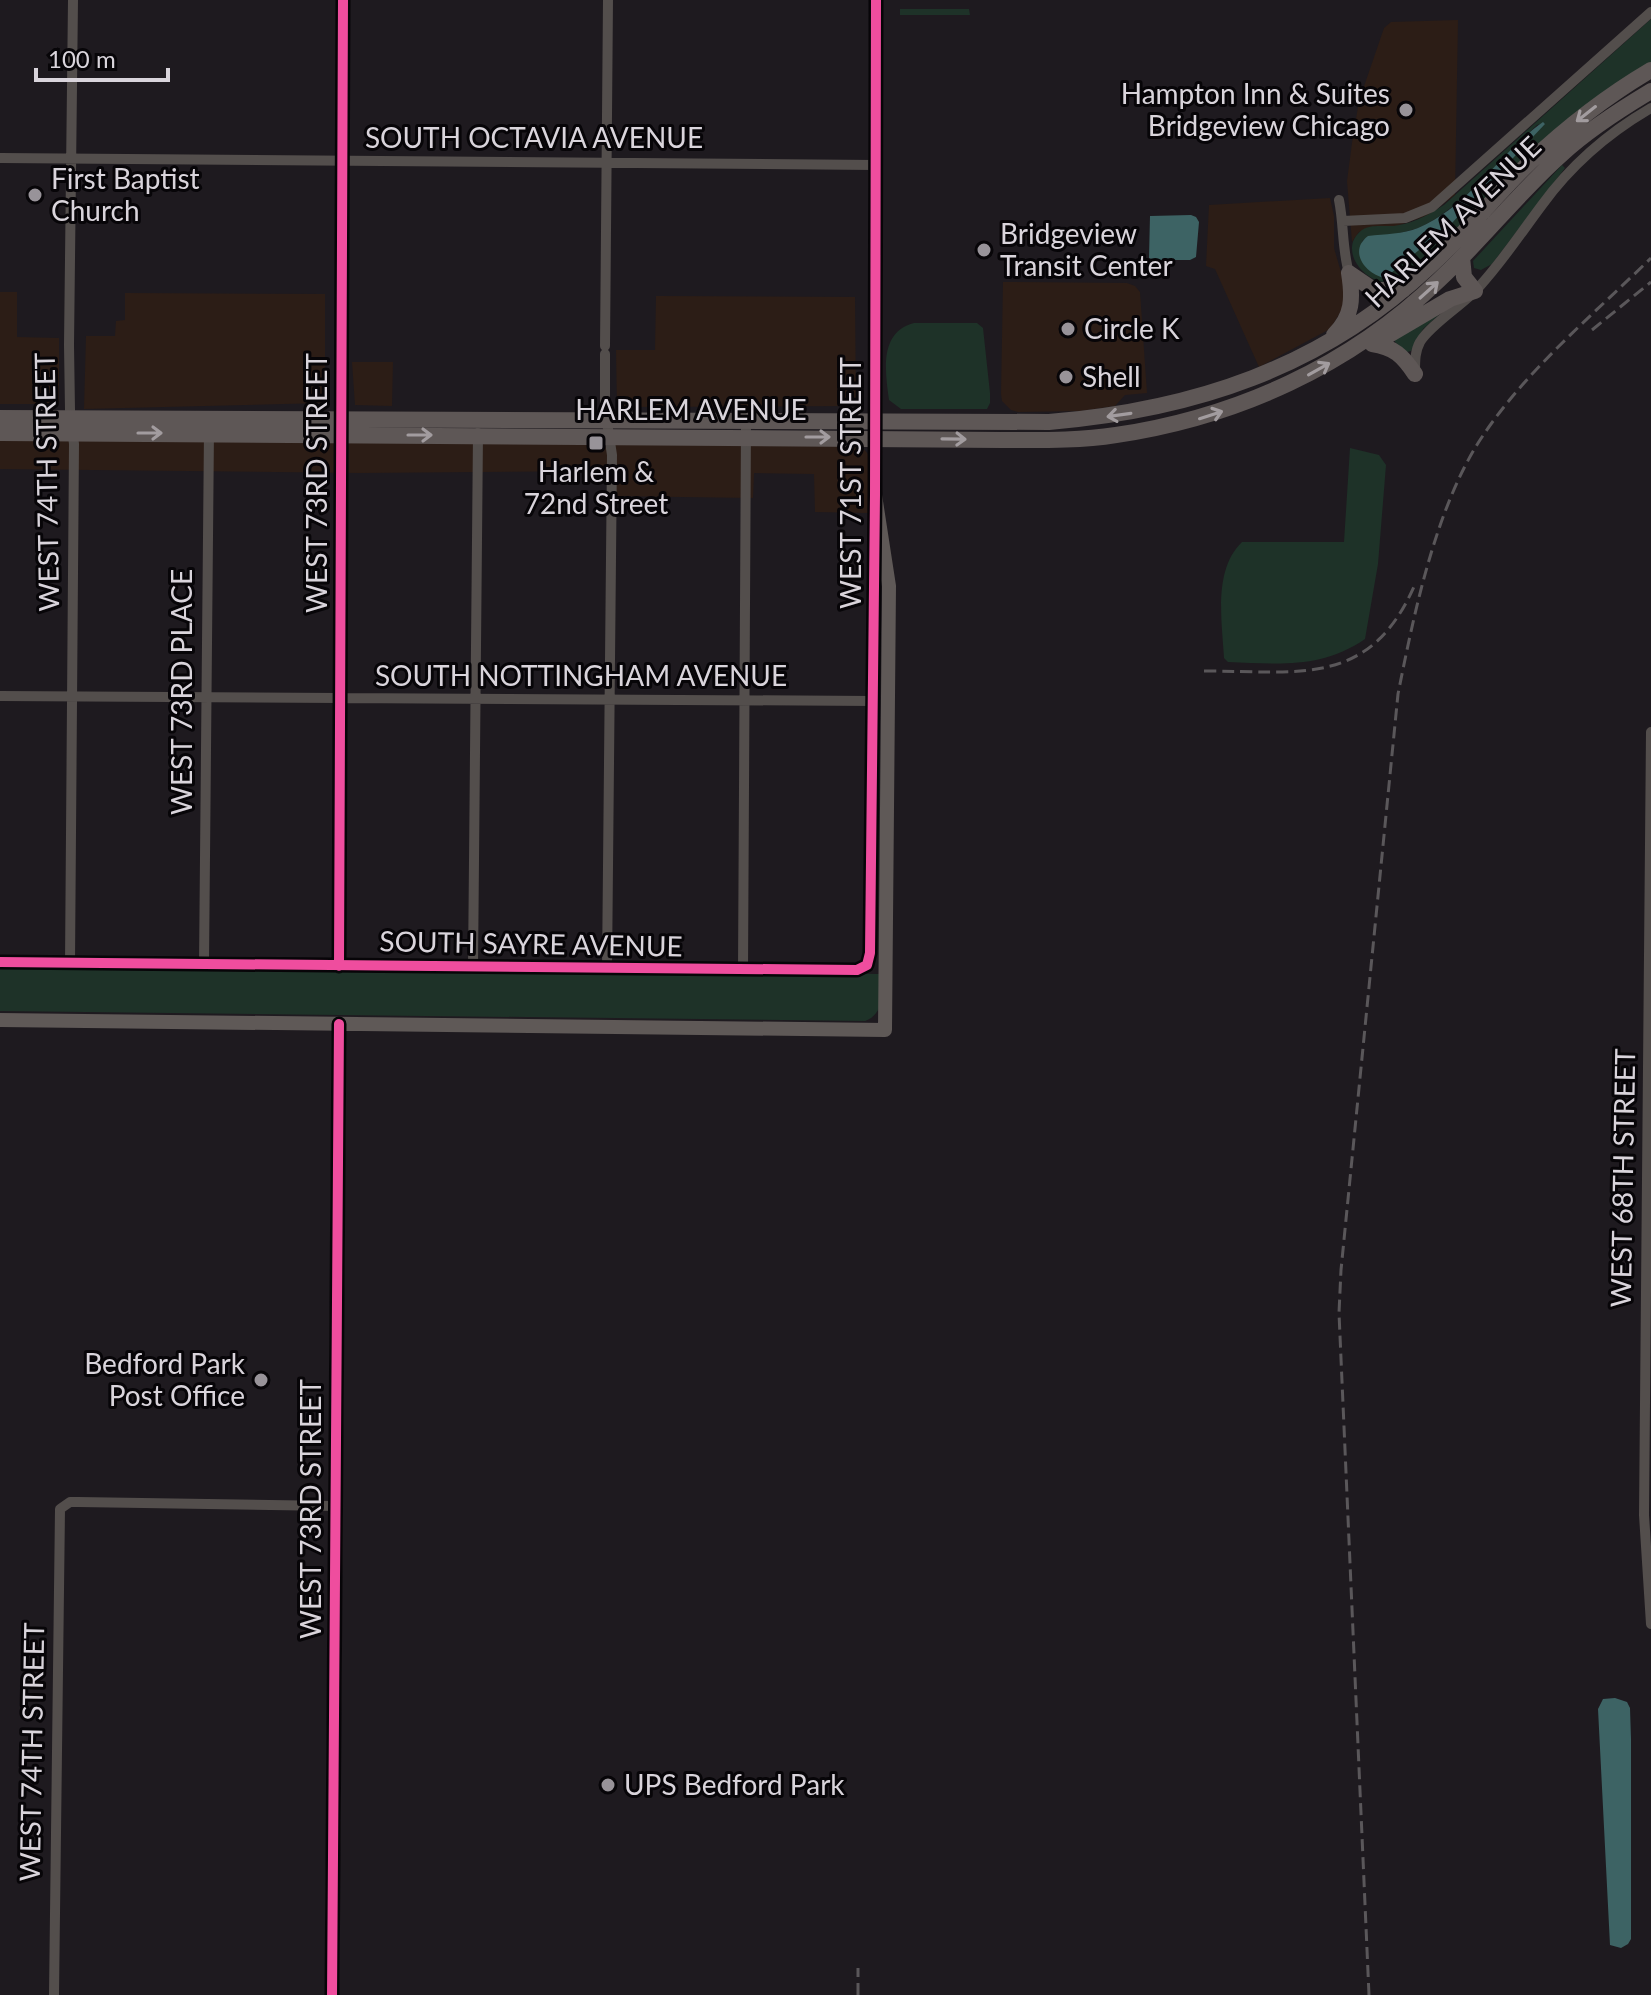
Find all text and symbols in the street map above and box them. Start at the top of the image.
scale bar [36,32,168,82]
text: 100 m [48,44,116,73]
place label: Hampton Inn & Suites Bridgeview Chicago [1121,76,1390,142]
marker: Hampton Inn & Suites Bridgeview Chicago [1397,101,1415,119]
one-way arrow [1576,105,1598,122]
street label: SOUTH OCTAVIA AVENUE [365,120,703,154]
street label: HARLEM AVENUE [1357,129,1547,314]
place label: First Baptist Church [51,161,200,227]
marker: First Baptist Church [26,186,44,204]
place label: Bridgeview Transit Center [1000,216,1173,282]
marker: Bridgeview Transit Center [975,241,993,259]
one-way arrow [1418,281,1438,299]
place label: Circle K [1084,311,1180,345]
marker: Circle K [1059,320,1077,338]
street label: WEST 74TH STREET [27,352,65,612]
street label: WEST 73RD STREET [299,353,333,613]
street label: WEST 71ST STREET [833,357,867,609]
place label: Shell [1082,359,1141,393]
one-way arrow [1307,361,1330,377]
marker: Shell [1057,368,1075,386]
street label: HARLEM AVENUE [575,392,807,426]
one-way arrow [1198,406,1223,421]
one-way arrow [1107,408,1133,423]
one-way arrow [136,426,163,441]
one-way arrow [406,427,433,443]
one-way arrow [804,429,831,445]
one-way arrow [940,431,967,447]
marker: Harlem & 72nd Street [587,434,605,452]
place label: Harlem & 72nd Street [524,454,668,520]
street label: WEST 73RD PLACE [164,569,198,815]
street label: SOUTH NOTTINGHAM AVENUE [375,658,787,692]
street label: SOUTH SAYRE AVENUE [379,923,683,963]
street label: WEST 68TH STREET [1603,1048,1641,1308]
place label: Bedford Park Post Office [84,1346,246,1412]
marker: Bedford Park Post Office [252,1371,270,1389]
street label: WEST 73RD STREET [293,1379,327,1639]
street label: WEST 74TH STREET [12,1622,50,1882]
place label: UPS Bedford Park [624,1767,845,1801]
marker: UPS Bedford Park [599,1776,617,1794]

